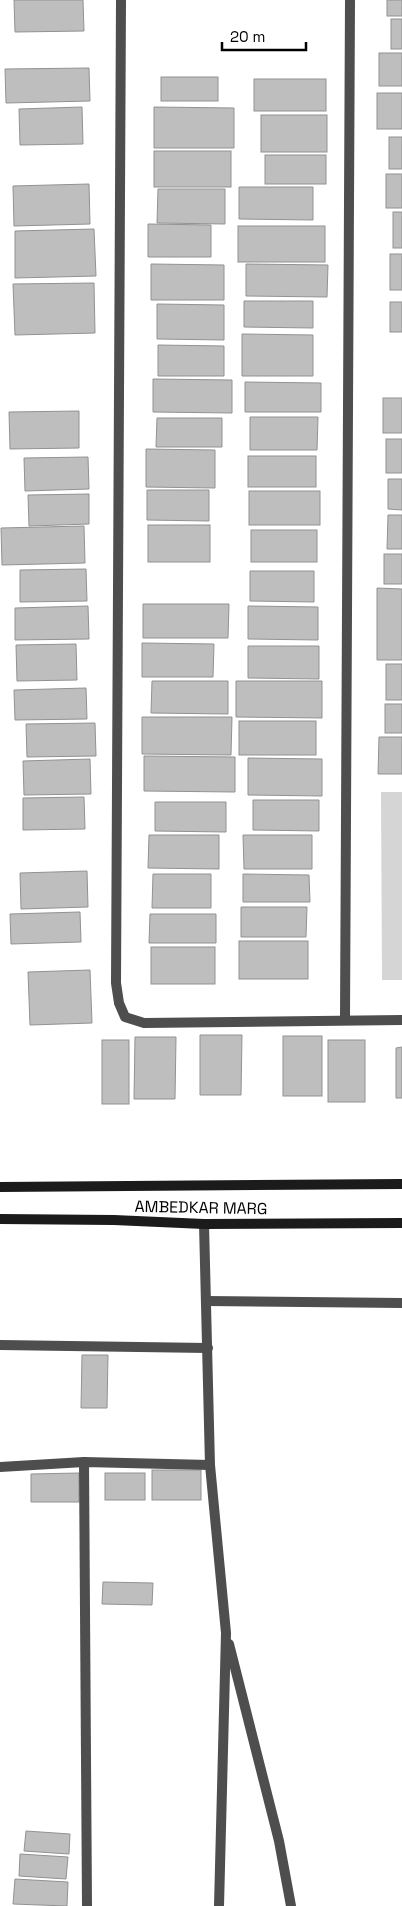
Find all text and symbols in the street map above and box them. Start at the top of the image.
scale bar [222,20,306,52]
text: 20 m [230,27,265,46]
street label: AMBEDKAR MARG [134,1196,268,1219]

